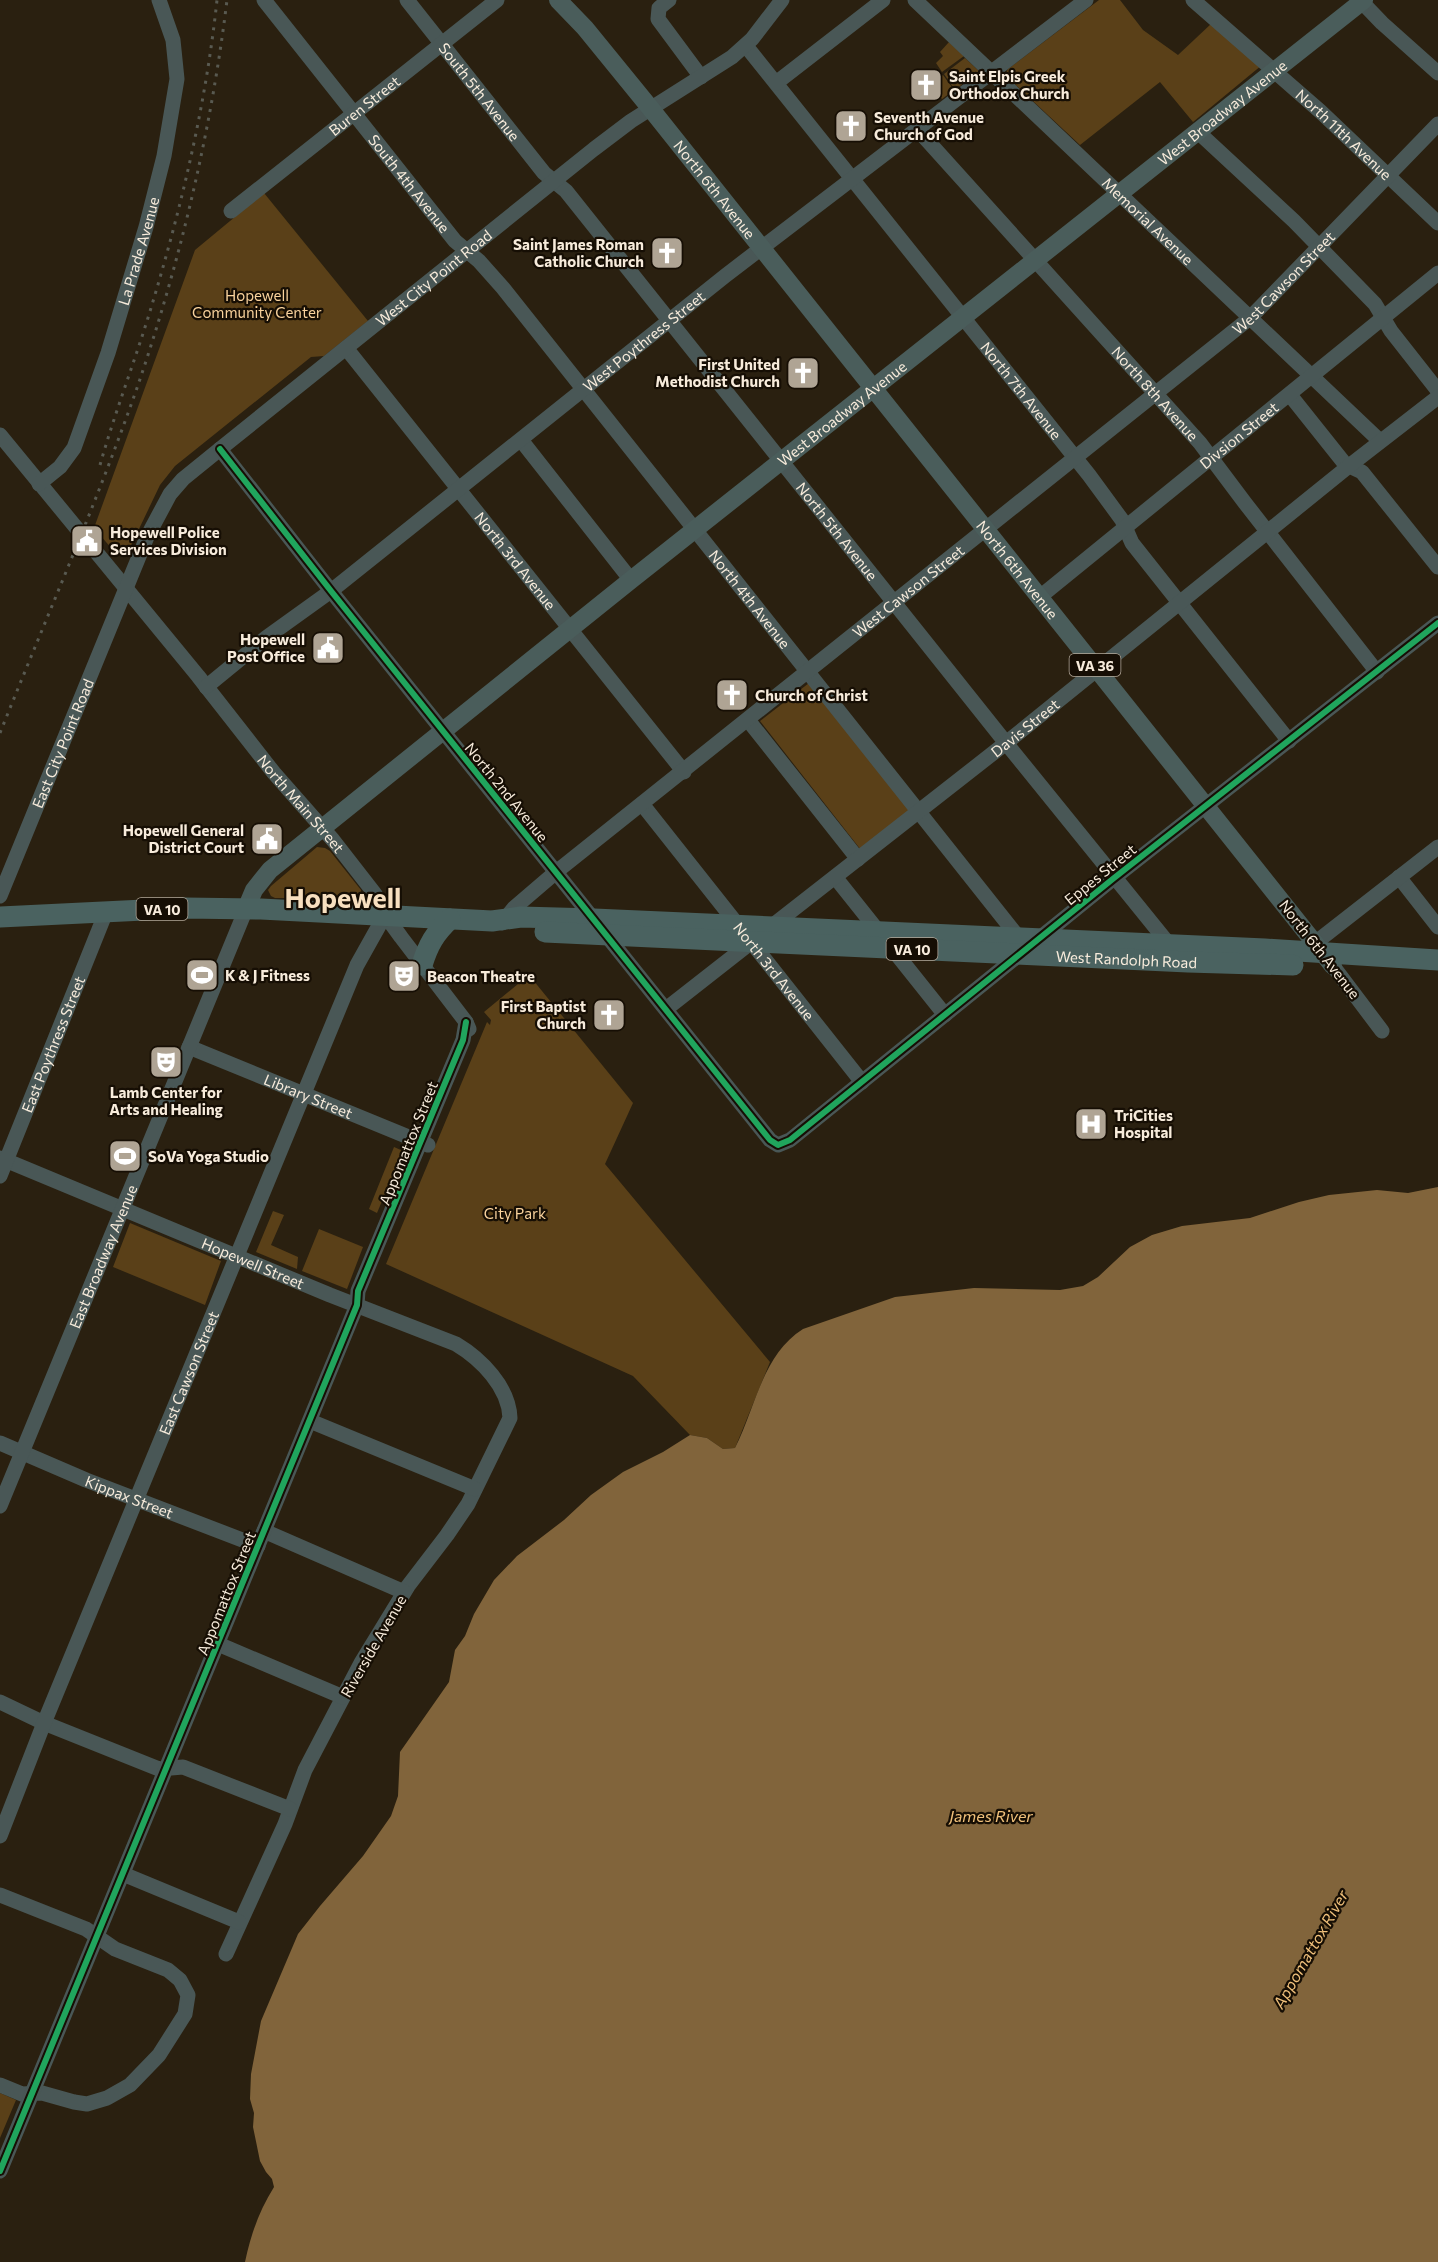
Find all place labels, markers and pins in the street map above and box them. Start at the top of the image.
church icon: Saint Elpis Greek Orthodox Church [908,67,944,103]
place label: Saint Elpis Greek Orthodox Church [949,67,1070,102]
church icon: Seventh Avenue Church of God [833,108,869,144]
place label: Seventh Avenue Church of God [874,108,984,143]
place label: Saint James Roman Catholic Church [513,235,644,270]
church icon: Saint James Roman Catholic Church [649,235,685,271]
place label: First United Methodist Church [655,355,780,390]
church icon: First United Methodist Church [785,355,821,391]
public building icon: Hopewell Police Services Division [69,523,105,559]
place label: Hopewell Police Services Division [110,523,227,558]
place label: Hopewell Post Office [227,630,305,665]
public building icon: Hopewell Post Office [310,630,346,666]
church icon: Church of Christ [714,677,750,713]
place label: Church of Christ [755,686,868,704]
place label: Hopewell General District Court [123,821,244,856]
public building icon: Hopewell General District Court [249,821,285,857]
sports icon: K & J Fitness [184,957,220,993]
theatre icon: Beacon Theatre [386,958,422,994]
place label: K & J Fitness [225,966,310,984]
place label: Beacon Theatre [427,967,535,985]
place label: First Baptist Church [501,997,586,1032]
church icon: First Baptist Church [591,997,627,1033]
theatre icon: Lamb Center for Arts and Healing [148,1044,184,1080]
place label: Lamb Center for Arts and Healing [109,1083,223,1118]
hospital icon: TriCities Hospital [1073,1106,1109,1142]
place label: TriCities Hospital [1114,1106,1173,1141]
sports icon: SoVa Yoga Studio [107,1138,143,1174]
place label: SoVa Yoga Studio [148,1147,269,1165]

